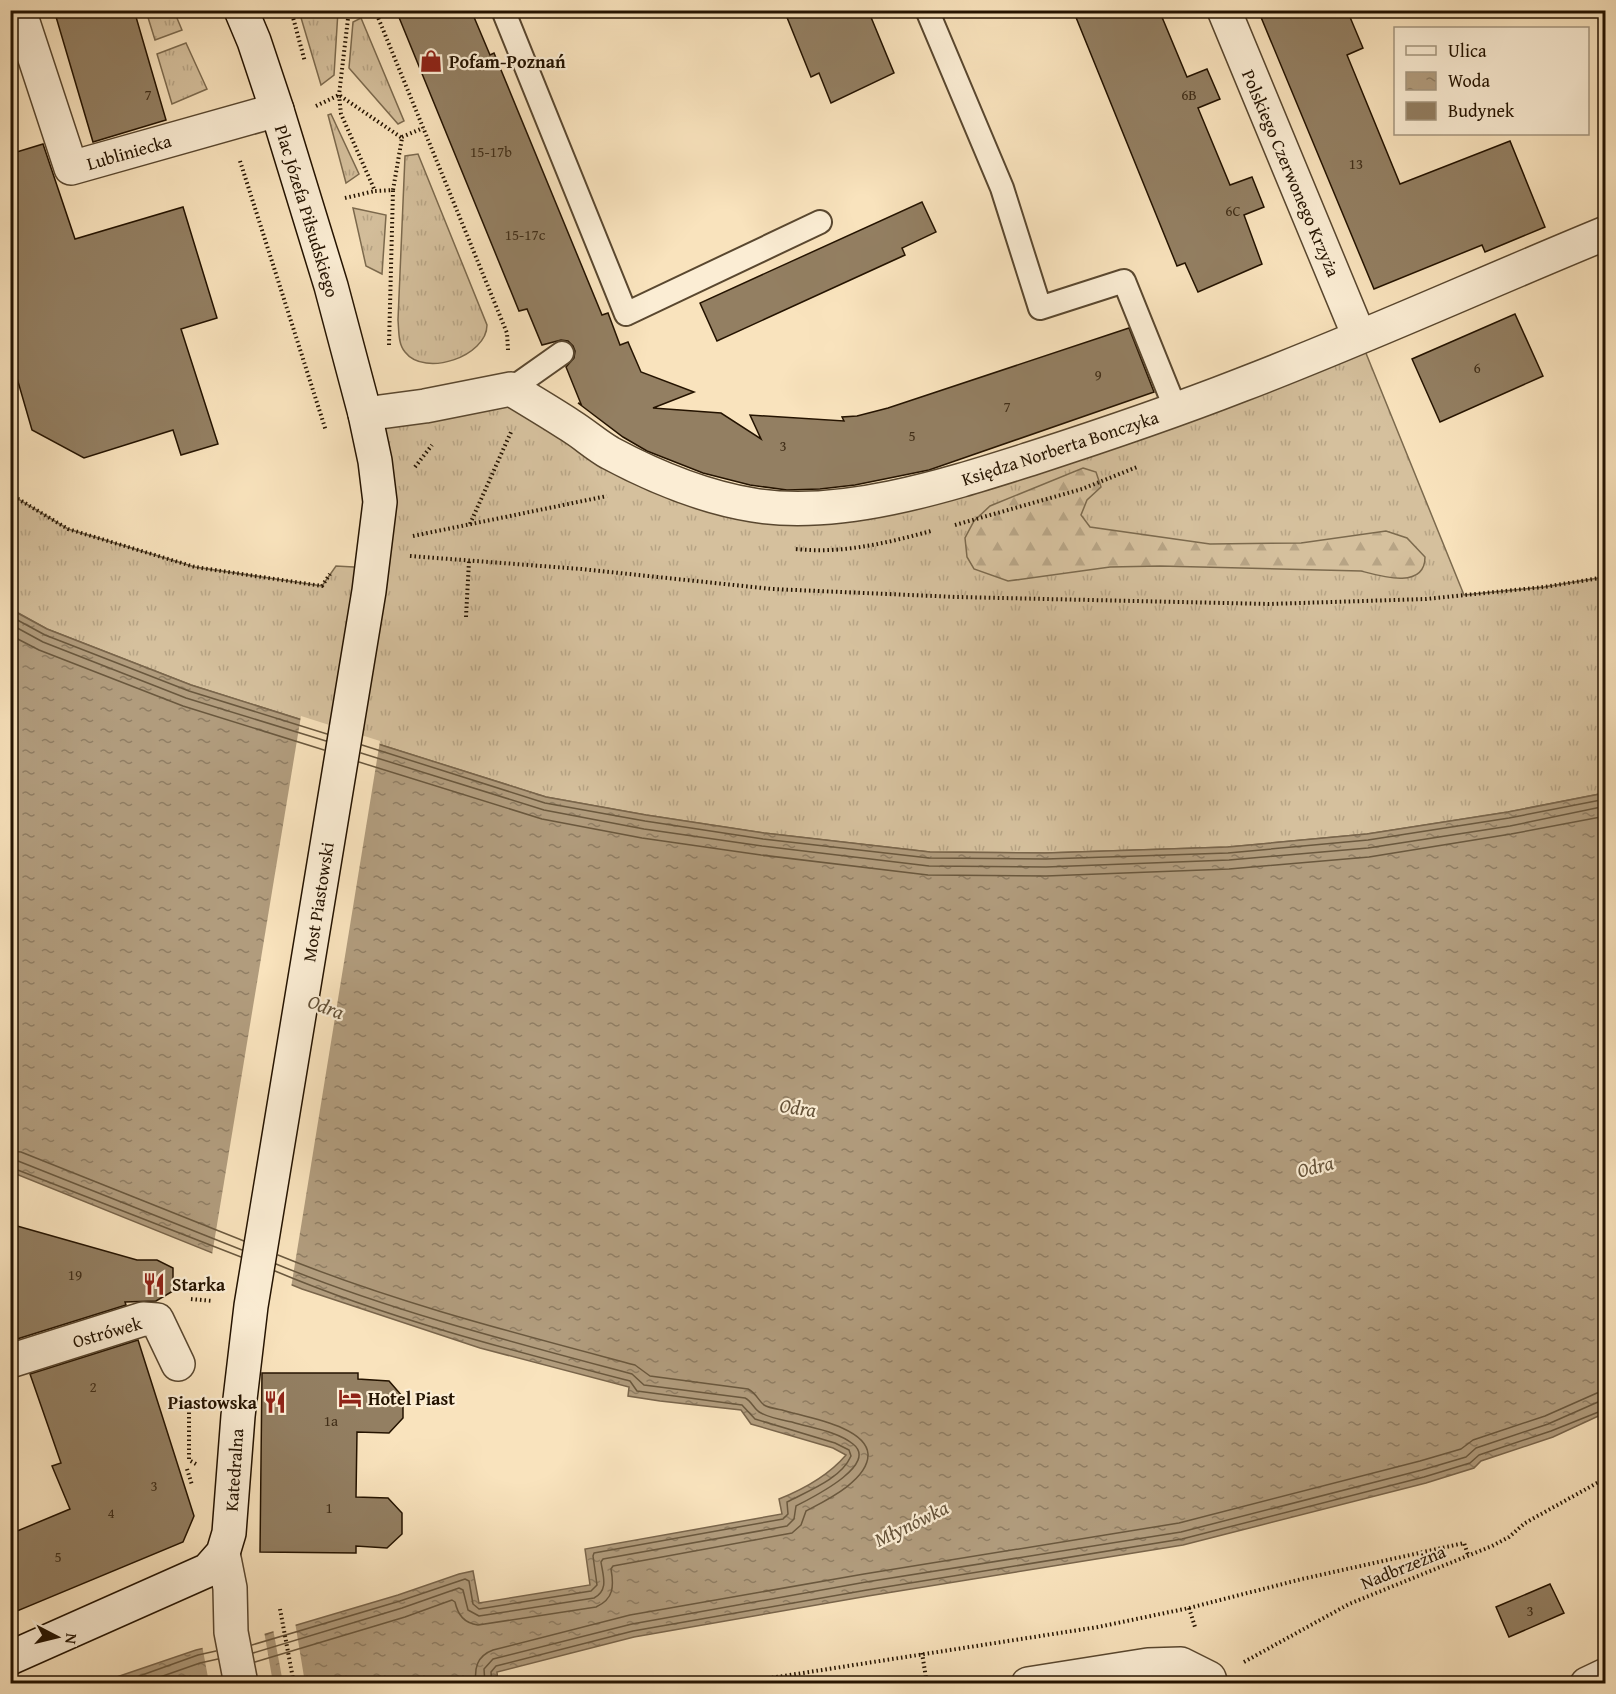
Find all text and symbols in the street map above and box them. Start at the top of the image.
legend [1394,27,1589,135]
text: Ulica [1448,37,1487,64]
shop icon: Pofam-Poznań [418,48,444,74]
place label: Pofam-Poznań [449,48,566,75]
street label: Polskiego Czerwonego Krzyża [1235,65,1347,281]
text: Woda [1448,67,1490,94]
house number: 7 [144,84,152,105]
house number: 6B [1181,84,1197,105]
text: Budynek [1448,97,1515,124]
street label: Plac Józefa Piłsudskiego [268,121,346,301]
street label: Lubliniecka [84,127,175,177]
house number: 15-17b [470,141,512,162]
house number: 13 [1349,153,1363,174]
house number: 6C [1225,200,1241,221]
house number: 15-17c [505,224,546,245]
house number: 6 [1473,357,1481,378]
house number: 9 [1094,364,1102,385]
house number: 7 [1003,396,1011,417]
street label: Księdza Norberta Bonczyka [958,403,1162,493]
house number: 5 [908,425,916,446]
house number: 3 [779,435,787,456]
street label: Most Piastowski [295,840,341,964]
water label: Odra [304,986,349,1026]
water label: Odra [778,1090,819,1124]
water label: Odra [1294,1147,1337,1185]
house number: 19 [68,1264,82,1285]
restaurant icon: Starka [141,1271,167,1297]
place label: Starka [172,1271,226,1298]
street label: Ostrówek [69,1309,146,1355]
house number: 2 [89,1376,97,1397]
hotel icon: Hotel Piast [337,1385,363,1411]
place label: Hotel Piast [368,1385,455,1412]
place label: Piastowska [168,1389,258,1416]
restaurant icon: Piastowska [262,1389,288,1415]
house number: 1a [324,1410,338,1431]
street label: Katedralna [218,1427,250,1512]
house number: 3 [150,1475,158,1496]
water label: Młynówka [869,1492,954,1553]
house number: 1 [325,1497,333,1518]
house number: 4 [107,1502,115,1523]
street label: Nadbrzeżna [1356,1538,1450,1596]
house number: 5 [54,1546,62,1567]
house number: 3 [1526,1600,1534,1621]
north arrow [27,1607,87,1667]
text: N [59,1632,84,1646]

